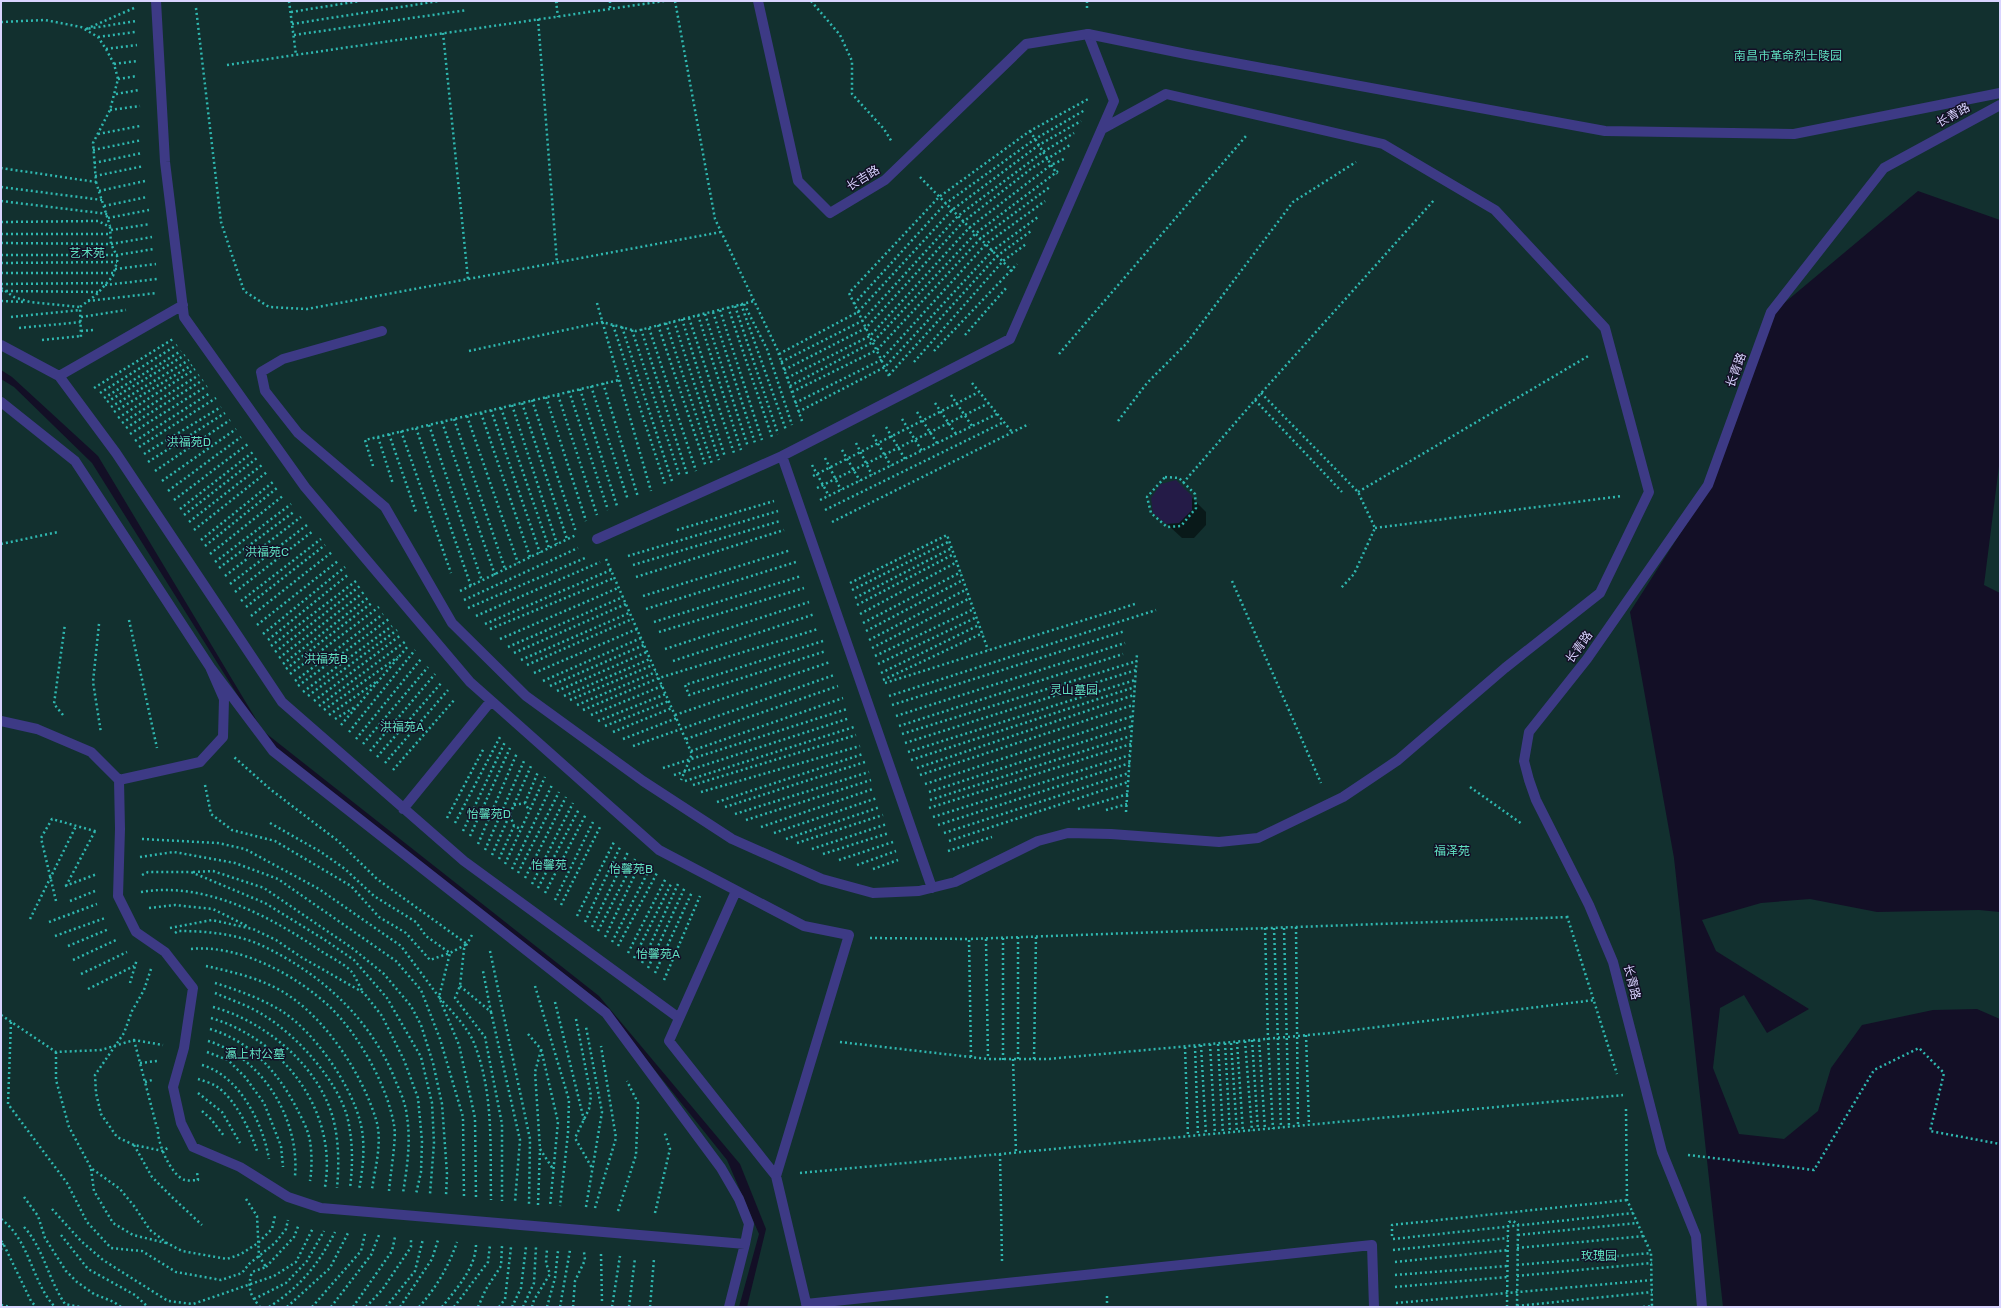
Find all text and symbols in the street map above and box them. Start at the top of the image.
park label: 南昌市革命烈士陵园 [1734,49,1842,63]
street label: 长青路 [1934,100,1972,130]
street label: 长吉路 [844,163,882,193]
park label: 艺术苑 [69,246,105,260]
street label: 长青路 [1723,351,1749,389]
park label: 洪福苑D [167,435,211,449]
park label: 洪福苑C [245,545,289,559]
street label: 长青路 [1563,628,1595,666]
park label: 洪福苑B [304,652,348,666]
park label: 灵山墓园 [1050,683,1098,697]
park label: 洪福苑A [380,720,424,734]
park label: 怡馨苑D [467,807,511,821]
park label: 福泽苑 [1434,844,1470,858]
park label: 怡馨苑 [531,858,567,872]
park label: 怡馨苑B [609,862,653,876]
park label: 怡馨苑A [636,947,680,961]
street label: 长青路 [1621,963,1643,1001]
park label: 瀛上村公墓 [225,1047,285,1061]
park label: 玫瑰园 [1581,1249,1617,1263]

